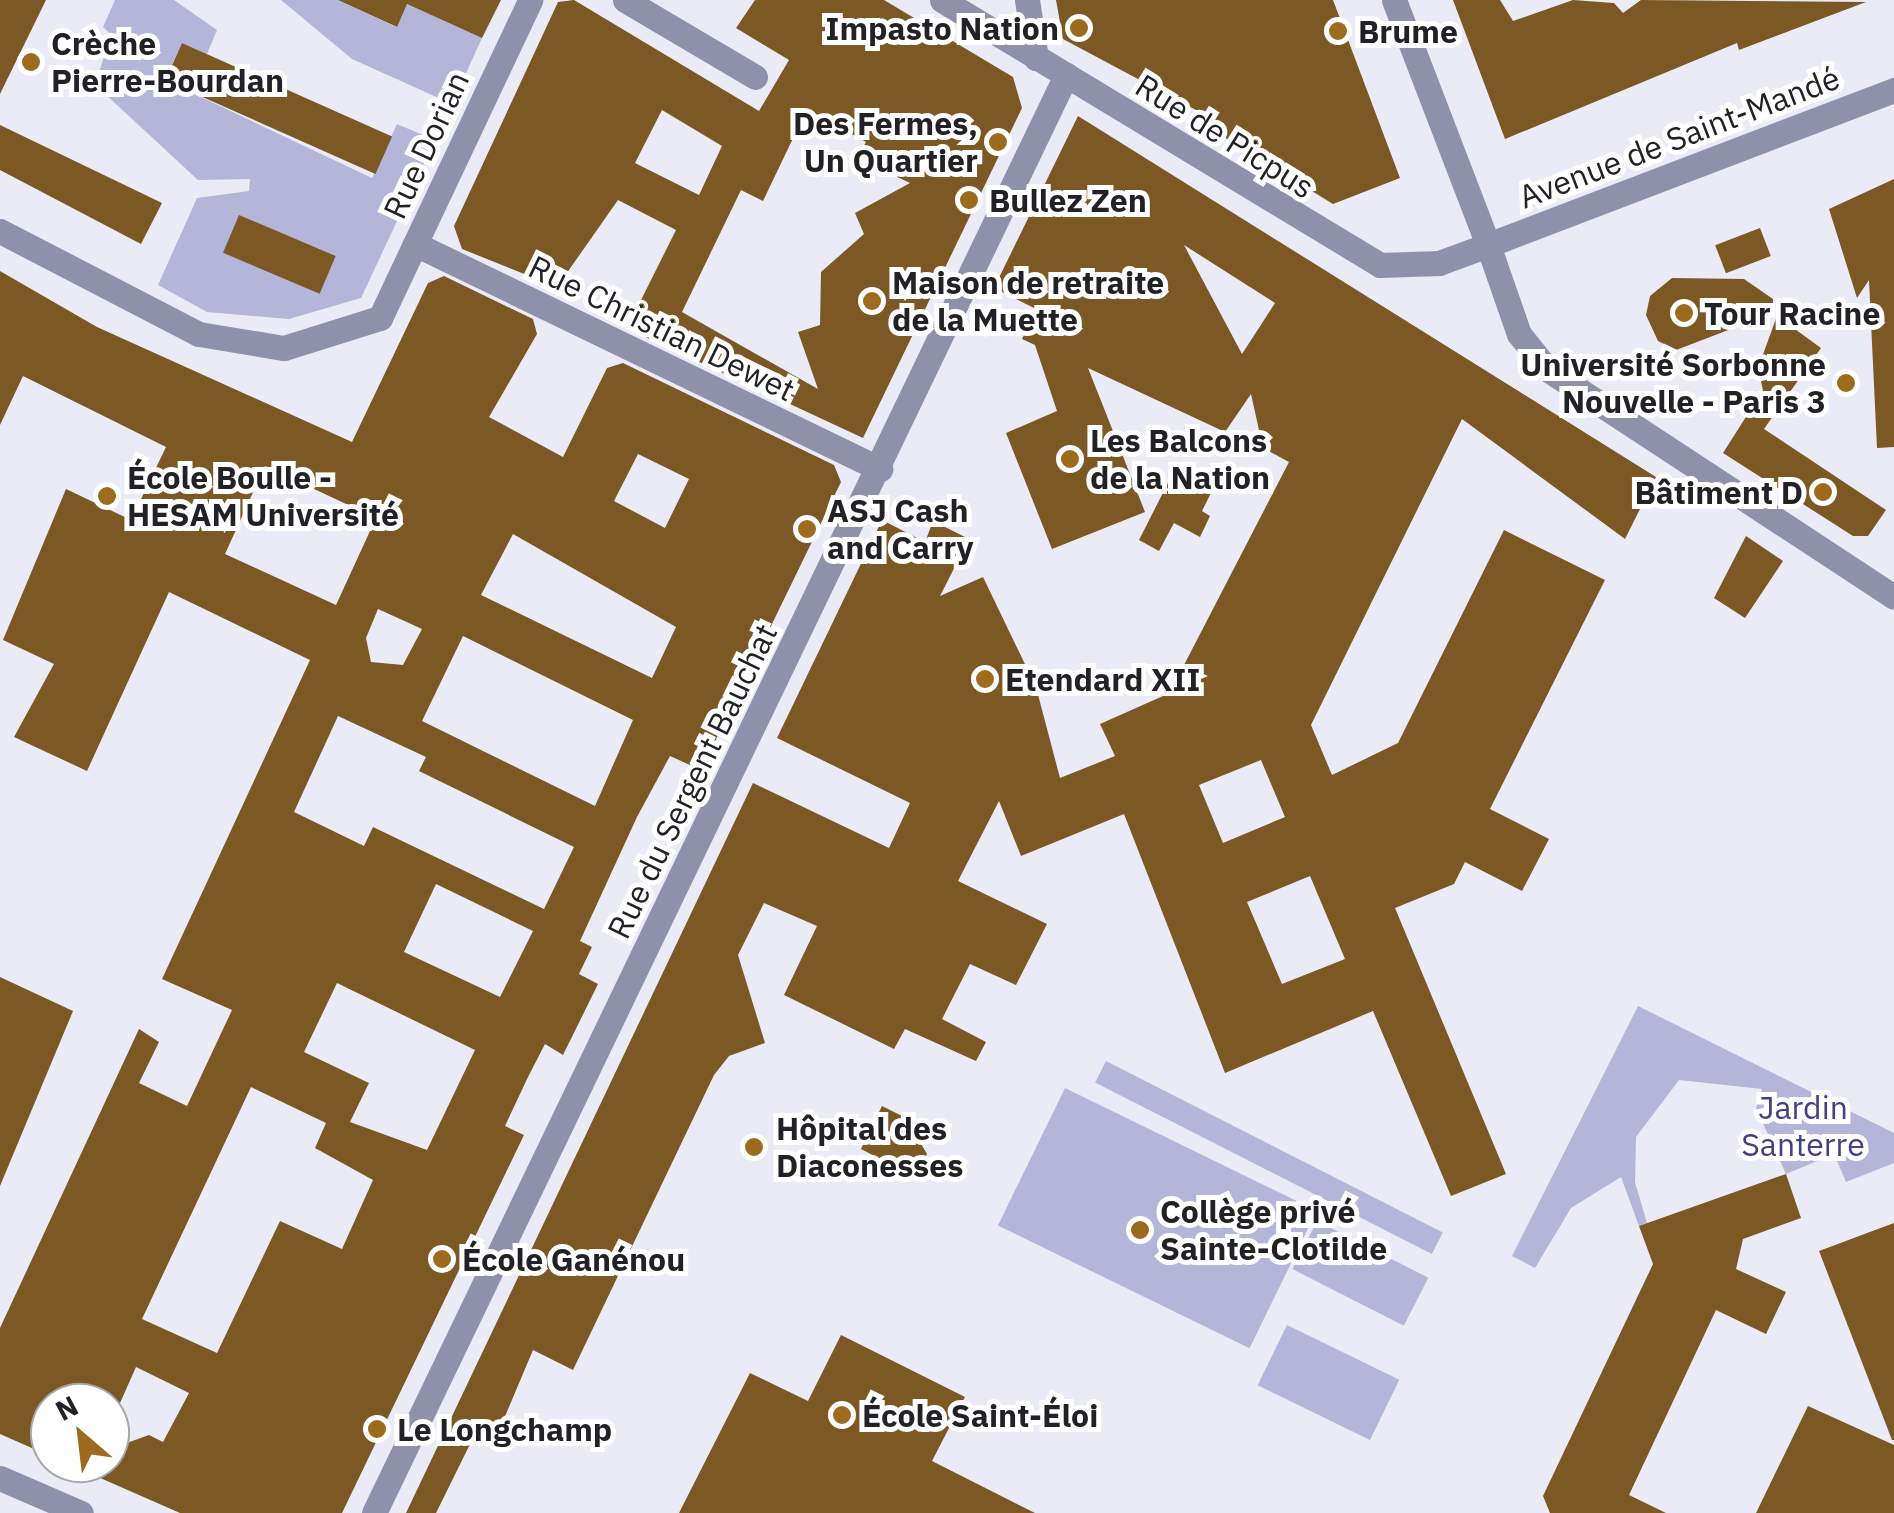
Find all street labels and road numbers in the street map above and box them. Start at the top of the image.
street label: Avenue de Saint-Mandé [1513,58,1845,216]
street label: Rue Dorian [375,65,477,225]
street label: Rue de Picpus [1129,66,1321,206]
street label: Rue Christian Dewet [523,247,801,409]
street label: Rue du Sergent Bauchat [599,617,785,945]

